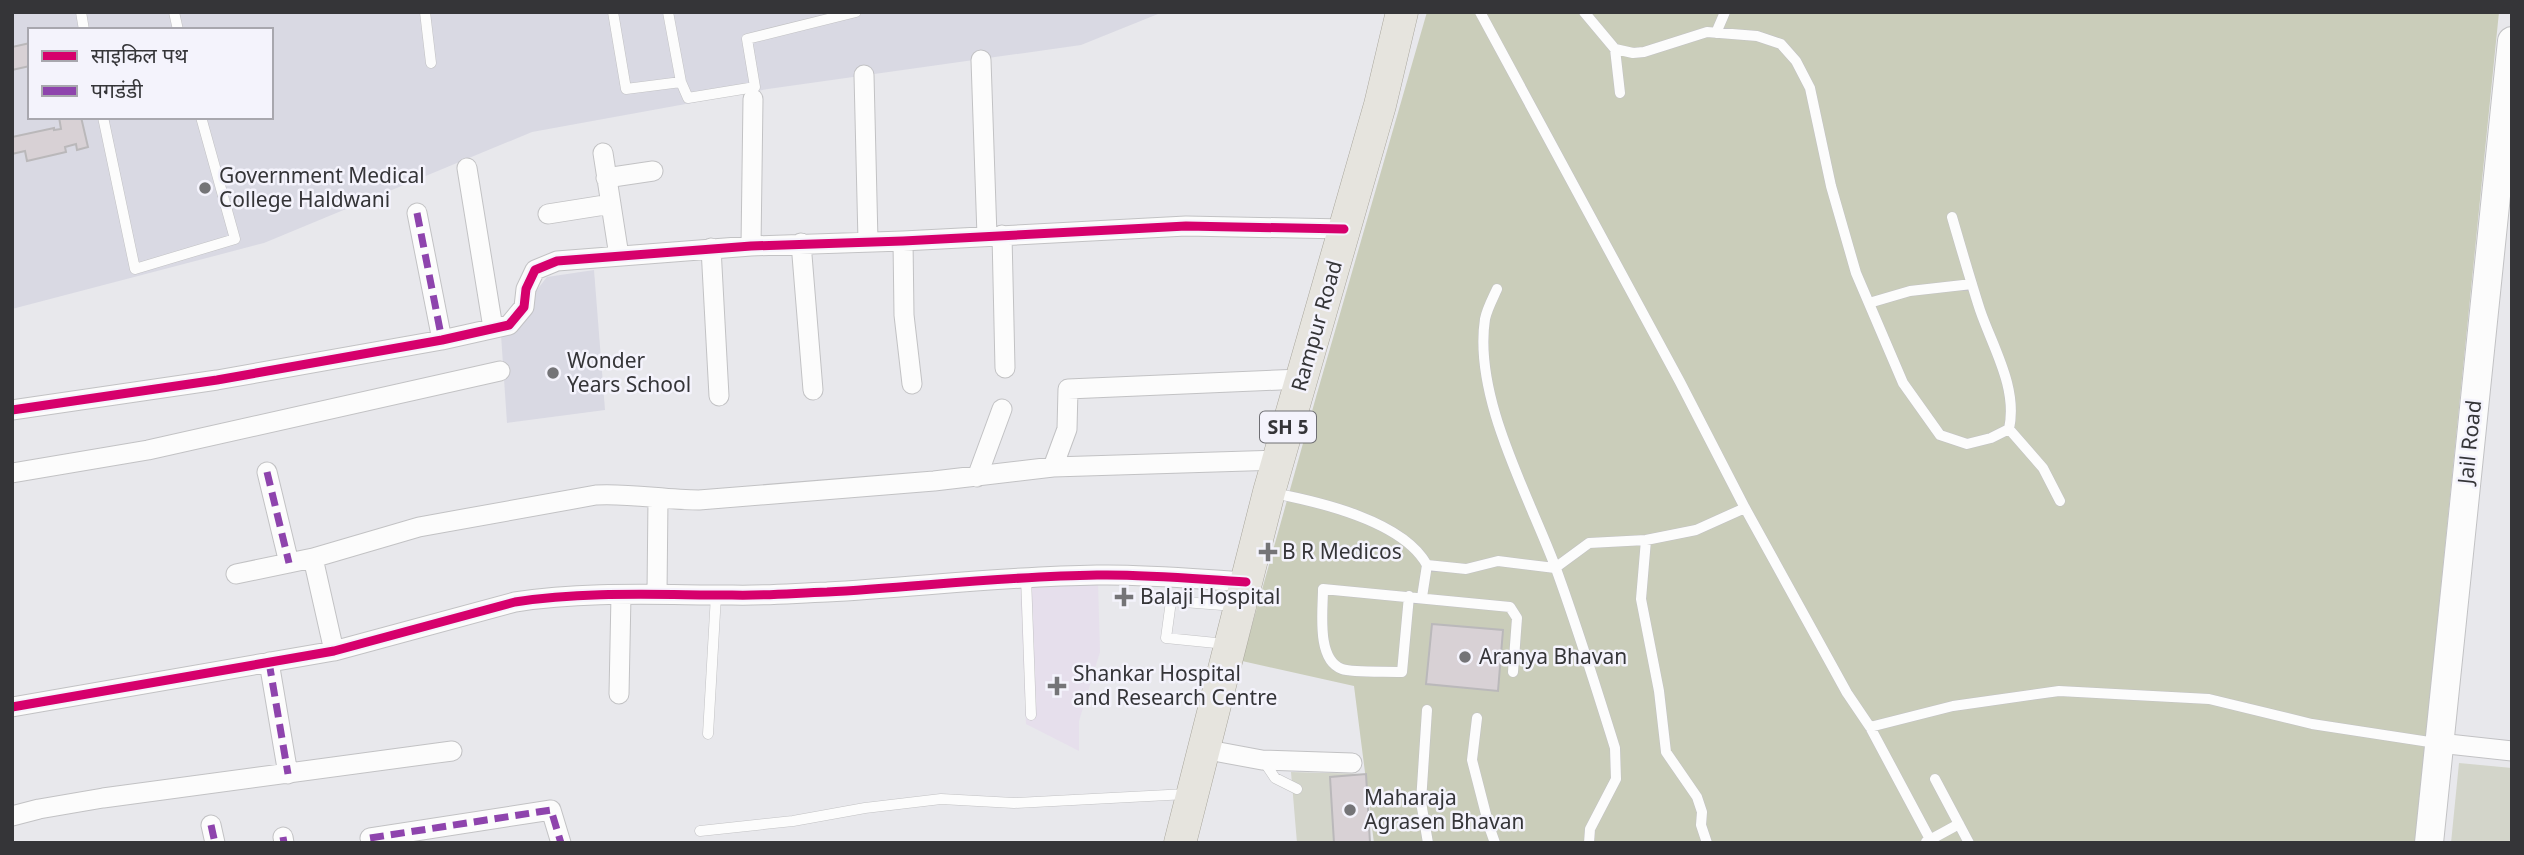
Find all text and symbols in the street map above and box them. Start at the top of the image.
legend [28,28,273,119]
text: साइकिल पथ [91,44,188,72]
text: पगडंडी [91,79,143,107]
place label: Government Medical College Haldwani [219,164,425,216]
marker: Government Medical College Haldwani [197,180,213,196]
street label: Rampur Road [1287,258,1351,395]
place label: Wonder Years School [567,349,691,401]
marker: Wonder Years School [545,365,561,381]
street label: Jail Road [2453,399,2490,488]
road number: SH 5 [1260,412,1316,442]
place label: B R Medicos [1282,540,1402,568]
marker: B R Medicos [1260,544,1276,560]
place label: Balaji Hospital [1140,585,1280,613]
marker: Balaji Hospital [1114,587,1134,607]
place label: Aranya Bhavan [1479,645,1627,673]
marker: Aranya Bhavan [1457,649,1473,665]
place label: Shankar Hospital and Research Centre [1073,662,1277,714]
marker: Shankar Hospital and Research Centre [1047,676,1067,696]
place label: Maharaja Agrasen Bhavan [1364,786,1525,838]
marker: Maharaja Agrasen Bhavan [1342,802,1358,818]

